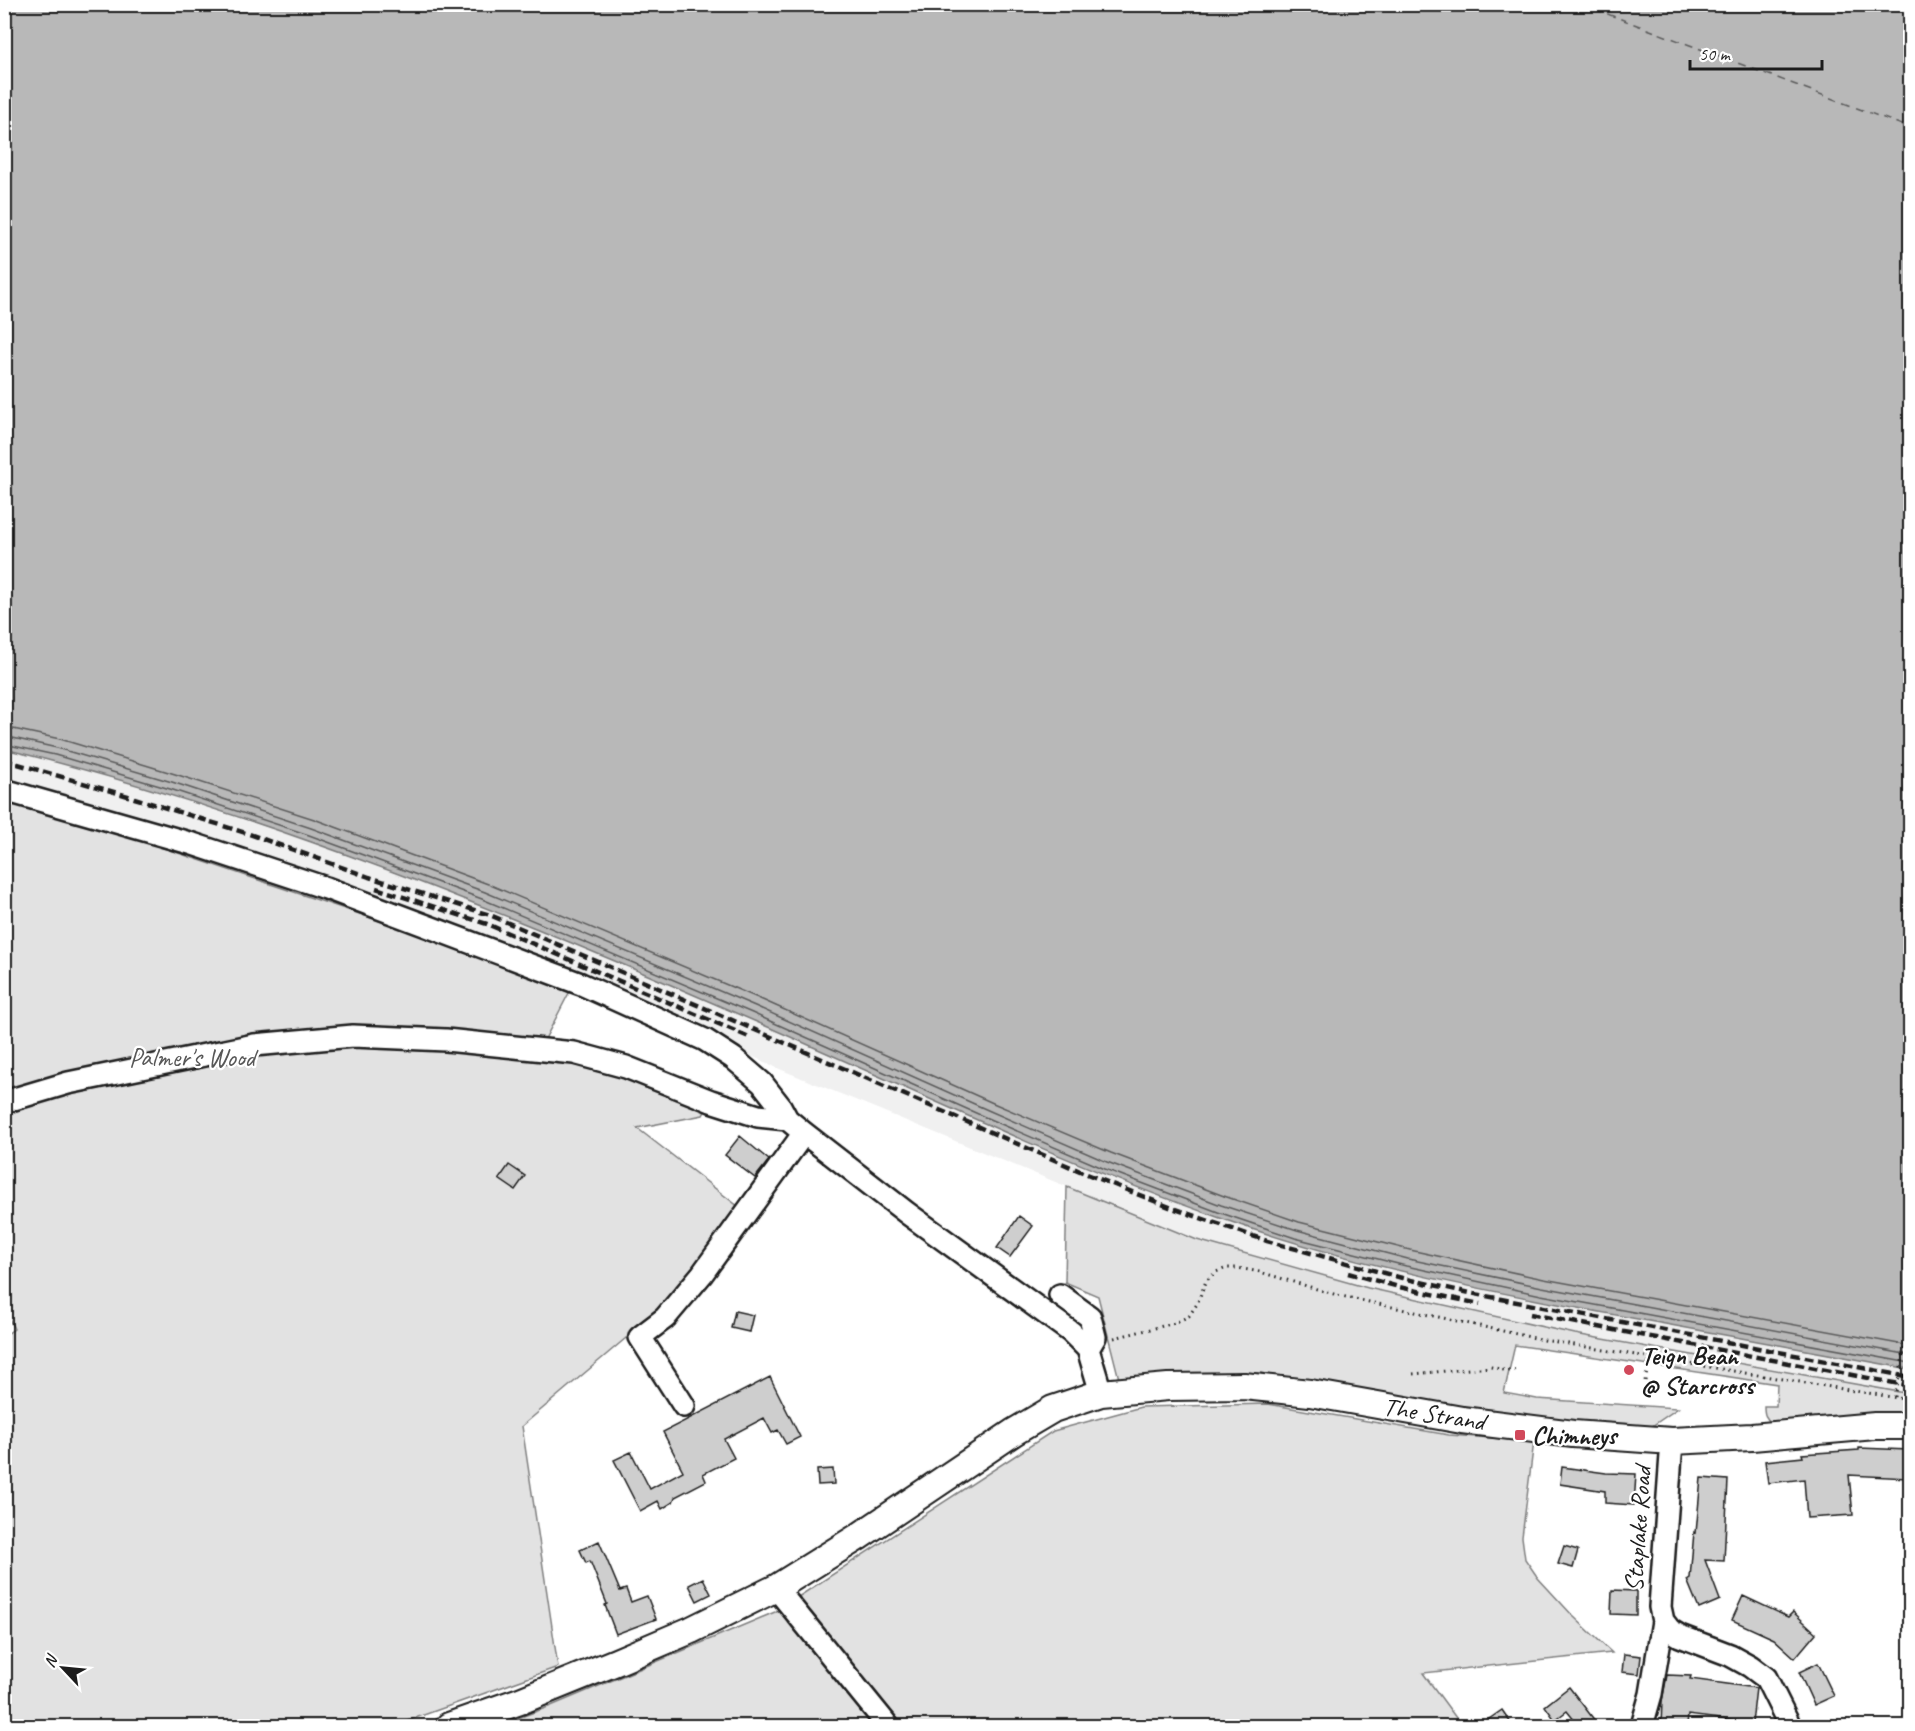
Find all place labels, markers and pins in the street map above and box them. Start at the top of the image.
place label: Teign Bean @ Starcross [1641,1339,1757,1402]
marker: Teign Bean @ Starcross [1622,1363,1636,1377]
place label: Chimneys [1532,1419,1619,1452]
marker: Chimneys [1513,1428,1527,1442]

